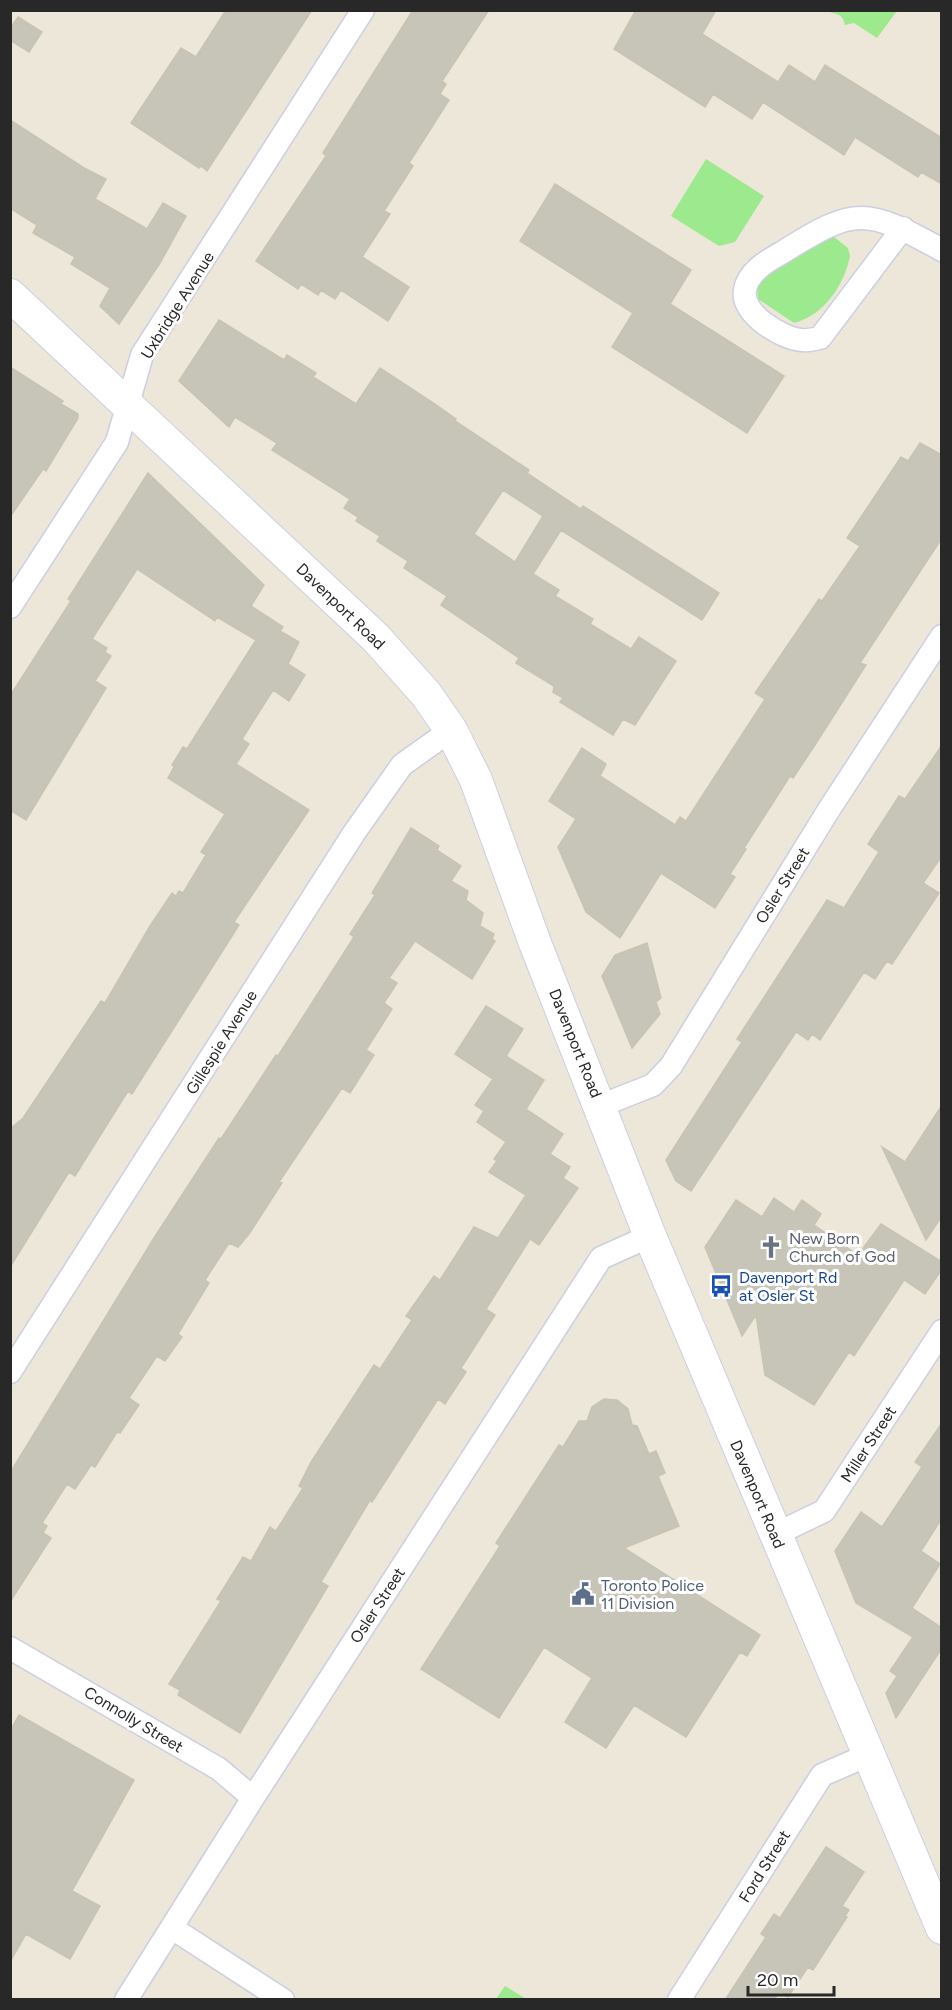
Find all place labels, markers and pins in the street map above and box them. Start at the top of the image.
place label: New Born Church of God [789,1229,895,1266]
church icon: New Born Church of God [758,1234,784,1260]
place label: Davenport Rd at Osler St [739,1268,837,1305]
bus stop icon: Davenport Rd at Osler St [708,1273,734,1299]
place label: Toronto Police 11 Division [601,1576,704,1613]
public building icon: Toronto Police 11 Division [570,1581,596,1607]

